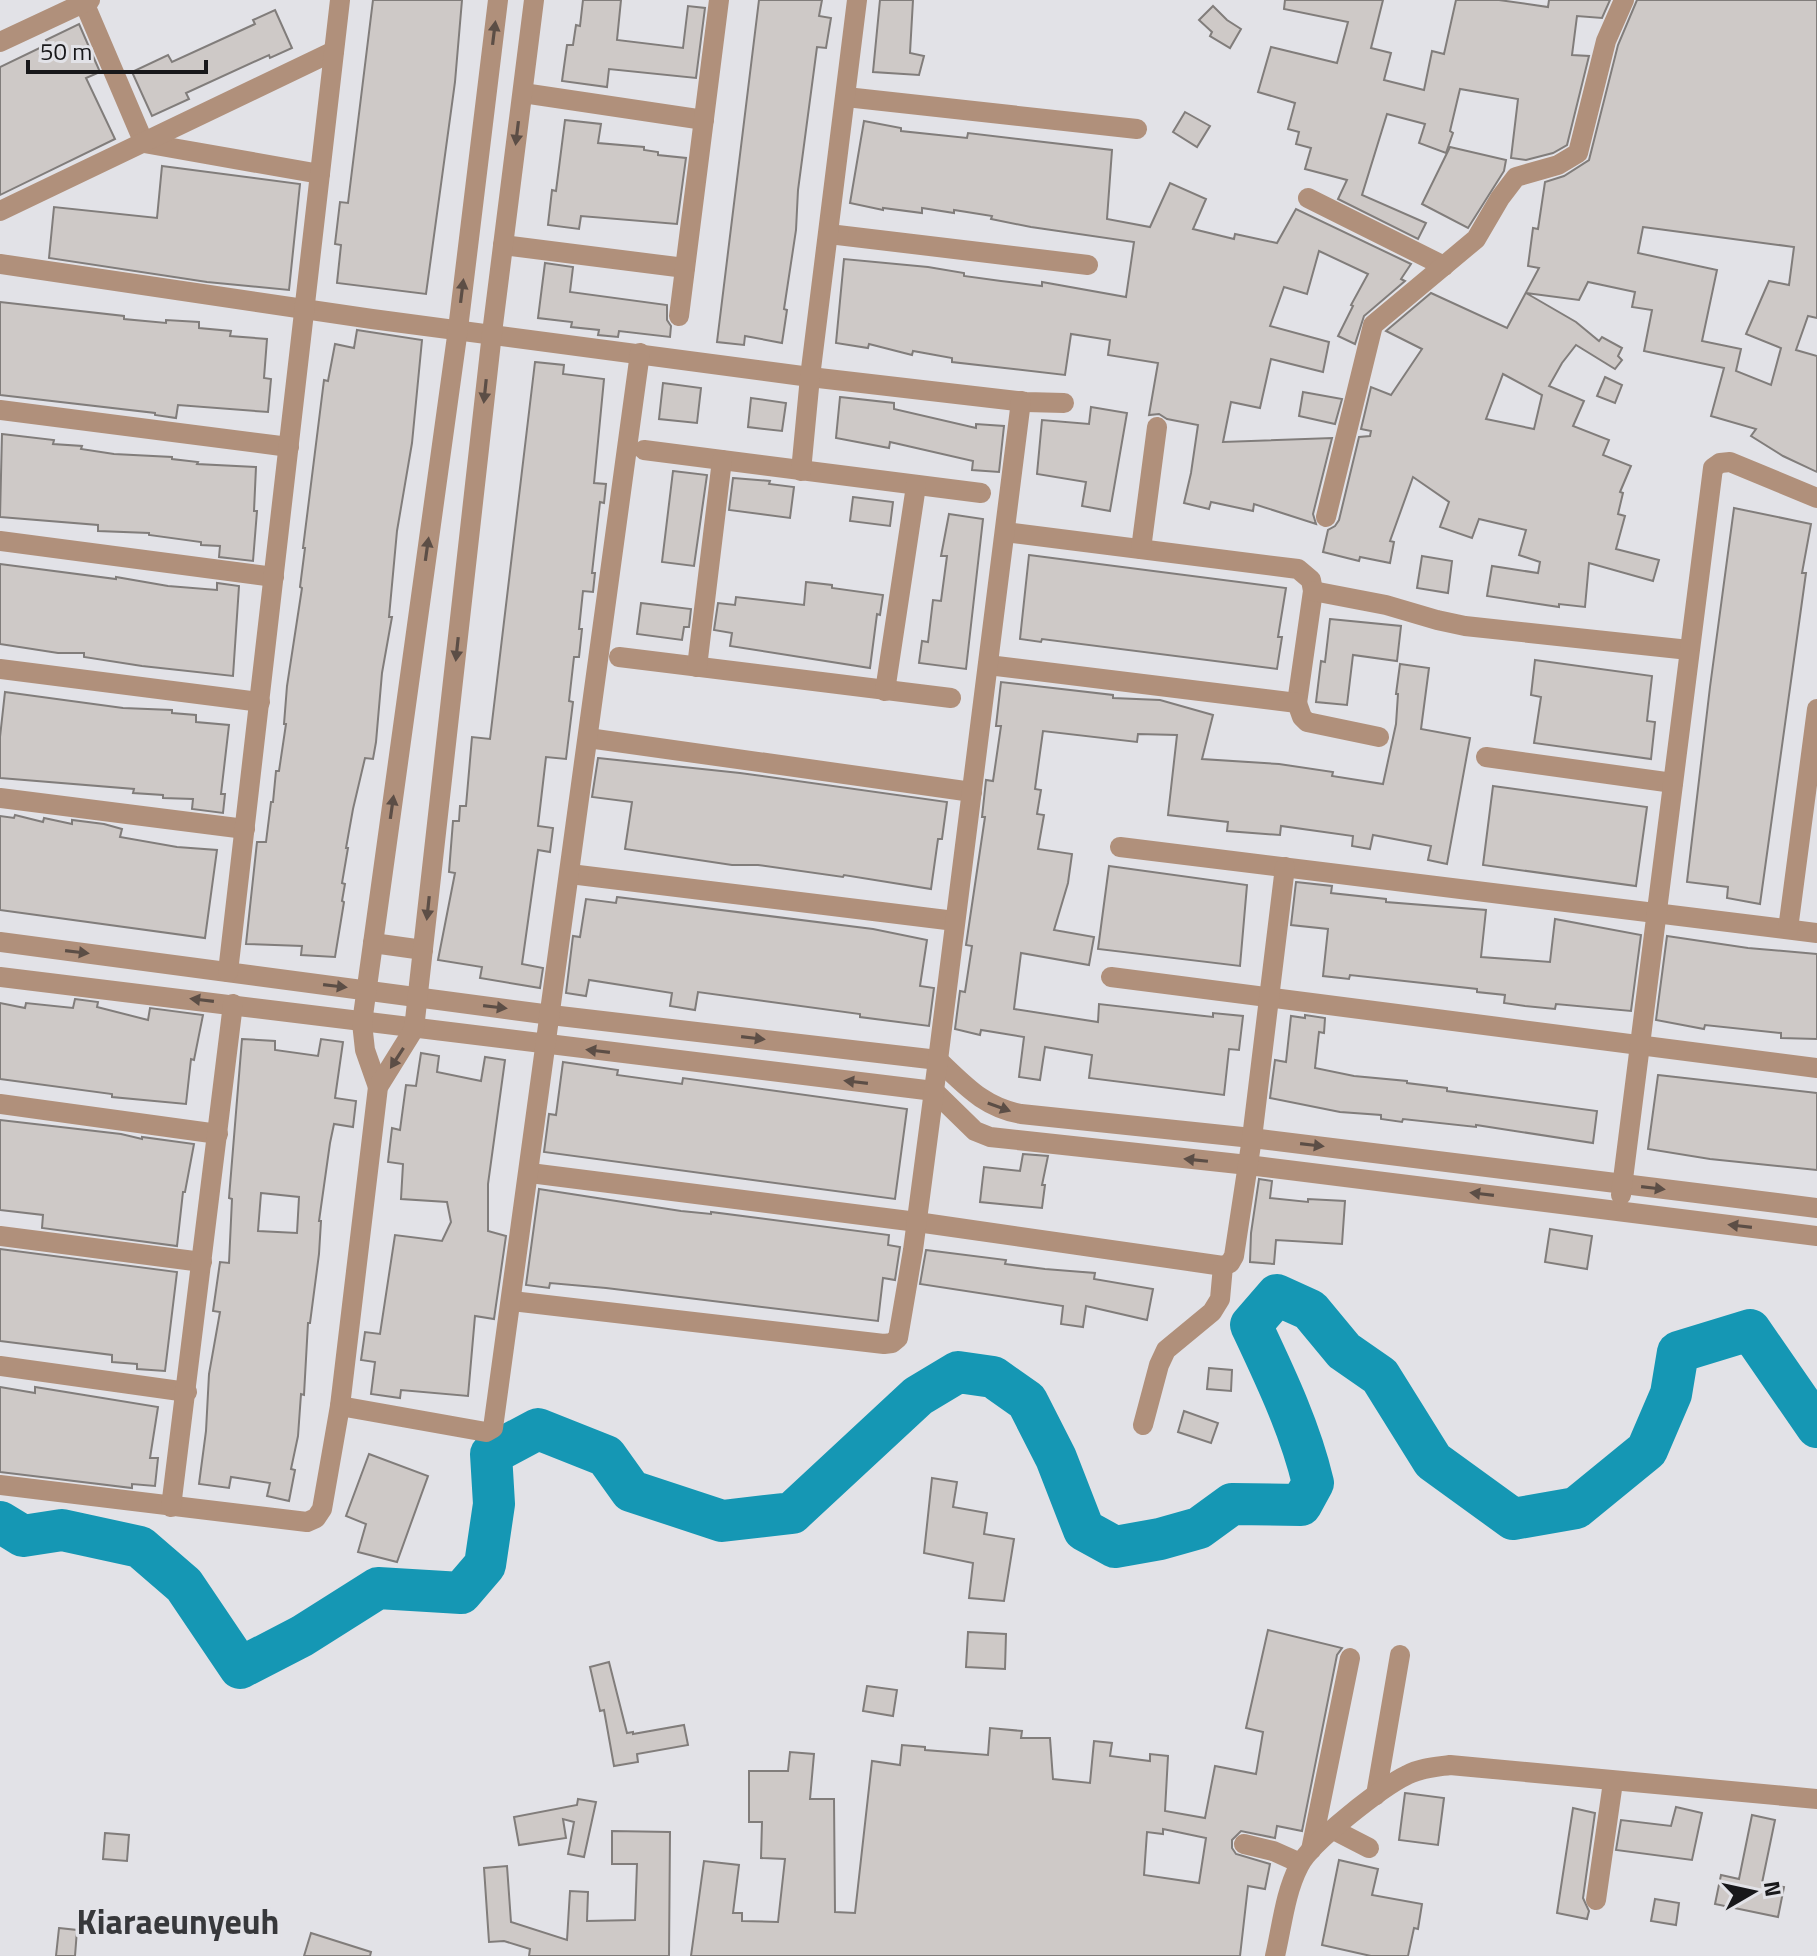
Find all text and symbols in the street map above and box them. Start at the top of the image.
one-way arrow [488,21,501,46]
scale bar [28,24,206,74]
text: 50 m [40,33,92,69]
one-way arrow [511,121,524,146]
one-way arrow [456,279,469,304]
one-way arrow [479,379,492,404]
one-way arrow [421,536,434,561]
one-way arrow [450,637,463,662]
one-way arrow [386,794,399,819]
one-way arrow [421,896,434,921]
one-way arrow [65,946,90,959]
one-way arrow [323,980,348,993]
one-way arrow [189,994,214,1007]
one-way arrow [483,1001,508,1014]
one-way arrow [741,1032,766,1045]
one-way arrow [585,1044,610,1057]
one-way arrow [390,1048,405,1069]
one-way arrow [843,1075,868,1088]
one-way arrow [987,1102,1011,1114]
one-way arrow [1300,1139,1325,1152]
one-way arrow [1183,1153,1208,1166]
one-way arrow [1641,1181,1666,1194]
one-way arrow [1469,1188,1494,1201]
one-way arrow [1727,1219,1752,1232]
north arrow [1713,1852,1793,1932]
text: N [1755,1879,1791,1899]
district label: Kiaraeunyeuh [77,1895,279,1947]

